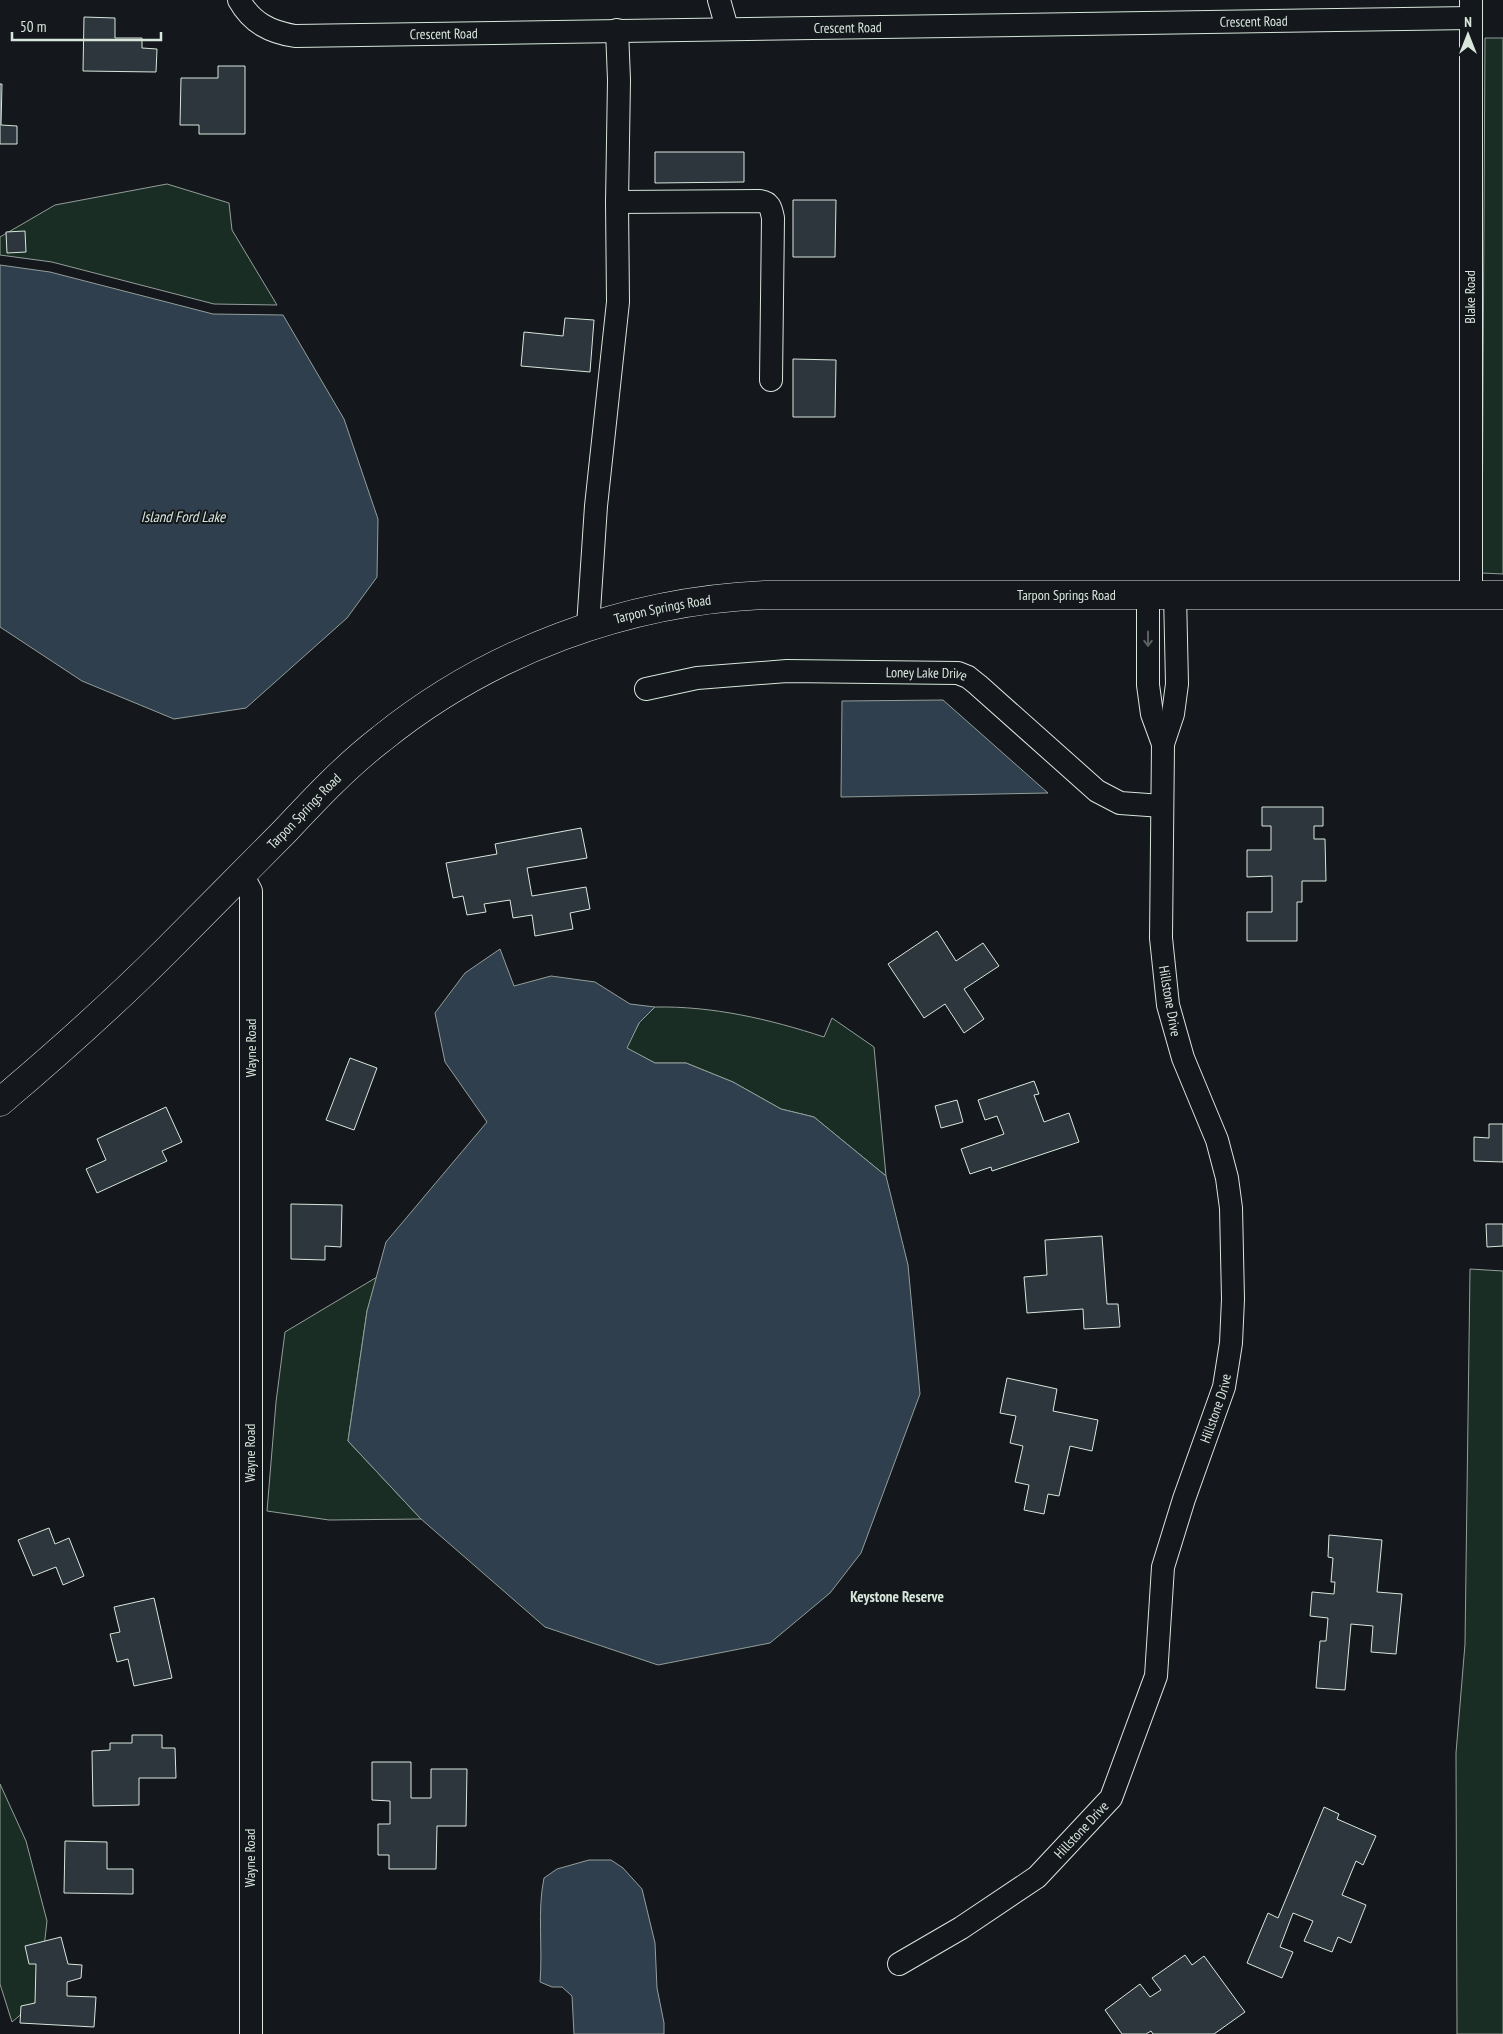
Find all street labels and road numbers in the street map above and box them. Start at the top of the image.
street label: Crescent Road [1219,12,1288,31]
street label: Crescent Road [814,18,882,37]
street label: Crescent Road [410,24,478,43]
street label: Blake Road [1461,270,1479,324]
street label: Tarpon Springs Road [1017,586,1116,604]
street label: Tarpon Springs Road [612,591,712,628]
street label: Loney Lake Drive [886,663,970,685]
street label: Tarpon Springs Road [263,769,345,853]
street label: Hillstone Drive [1155,964,1185,1038]
street label: Wayne Road [242,1019,260,1077]
street label: Hillstone Drive [1196,1372,1235,1445]
street label: Wayne Road [241,1424,259,1482]
street label: Hillstone Drive [1050,1797,1113,1862]
street label: Wayne Road [241,1829,259,1887]

